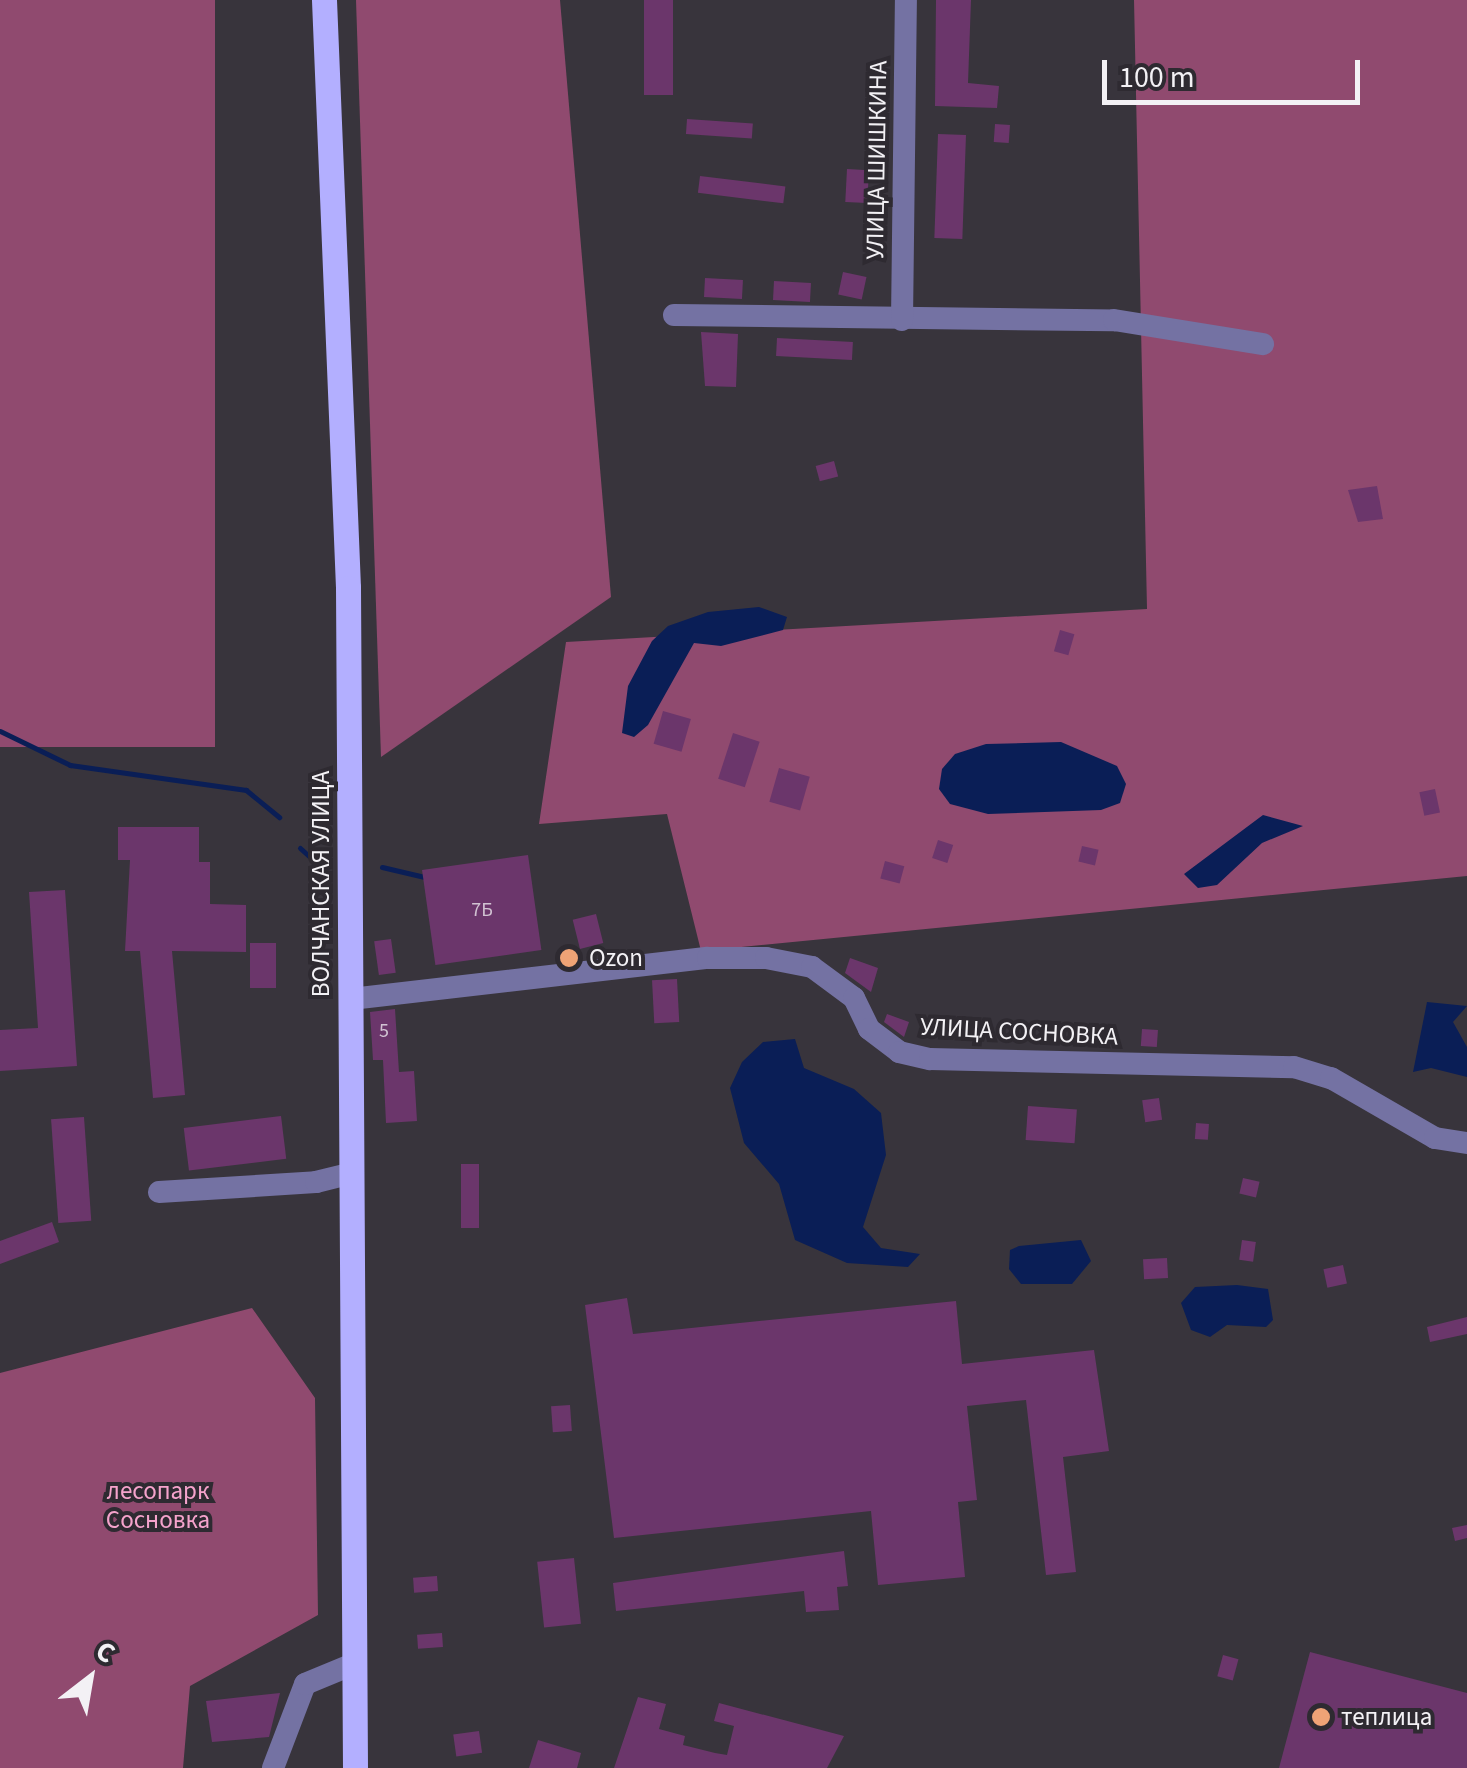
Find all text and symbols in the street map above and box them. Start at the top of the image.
scale bar [1107,40,1364,102]
text: 100 m [1119,56,1195,99]
street label: УЛИЦА ШИШКИНА [860,60,894,260]
street label: ВОЛЧАНСКАЯ УЛИЦА [306,771,336,997]
house number: 7Б [471,898,493,922]
place label: Ozon [589,943,643,973]
marker: Ozon [558,947,580,969]
street label: УЛИЦА СОСНОВКА [919,1012,1119,1052]
house number: 5 [379,1019,389,1043]
park label: лесопарк Сосновка [106,1477,210,1536]
north arrow [40,1628,140,1728]
text: С [88,1631,123,1674]
place label: теплица [1341,1702,1432,1732]
marker: теплица [1310,1706,1332,1728]

